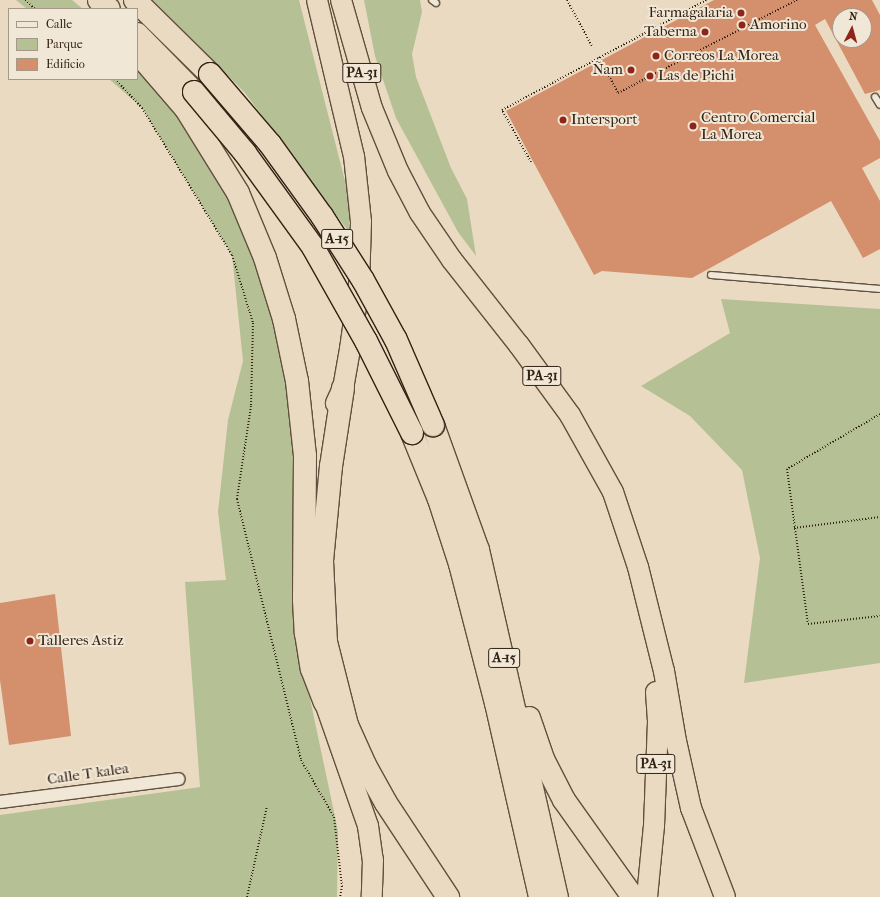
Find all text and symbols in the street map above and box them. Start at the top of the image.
place label: Farmagalaria [649,4,733,22]
legend [8,8,138,80]
marker: Farmagalaria [736,8,746,18]
north arrow [832,8,872,48]
text: N [848,10,858,23]
place label: Amorino [750,16,807,34]
text: Calle [46,17,72,31]
marker: Amorino [737,20,747,30]
place label: Taberna [644,23,697,41]
marker: Taberna [700,27,710,37]
text: Parque [46,37,83,51]
place label: Correos La Morea [664,47,779,65]
marker: Correos La Morea [651,51,661,61]
text: Edificio [46,57,85,71]
road number: PA-31 [342,61,382,85]
place label: Ñam [593,61,623,79]
marker: Ñam [626,65,636,75]
place label: Las de Pichi [658,67,734,85]
marker: Las de Pichi [645,71,655,81]
place label: Centro Comercial La Morea [701,108,816,143]
place label: Intersport [571,111,638,129]
marker: Intersport [558,115,568,125]
marker: Centro Comercial La Morea [688,121,698,131]
road number: A-15 [321,227,353,251]
road number: PA-31 [522,364,562,388]
place label: Talleres Astiz [38,632,124,650]
marker: Talleres Astiz [25,636,35,646]
road number: A-15 [488,646,520,670]
road number: PA-31 [636,752,676,776]
street label: Calle T kalea [46,759,130,789]

